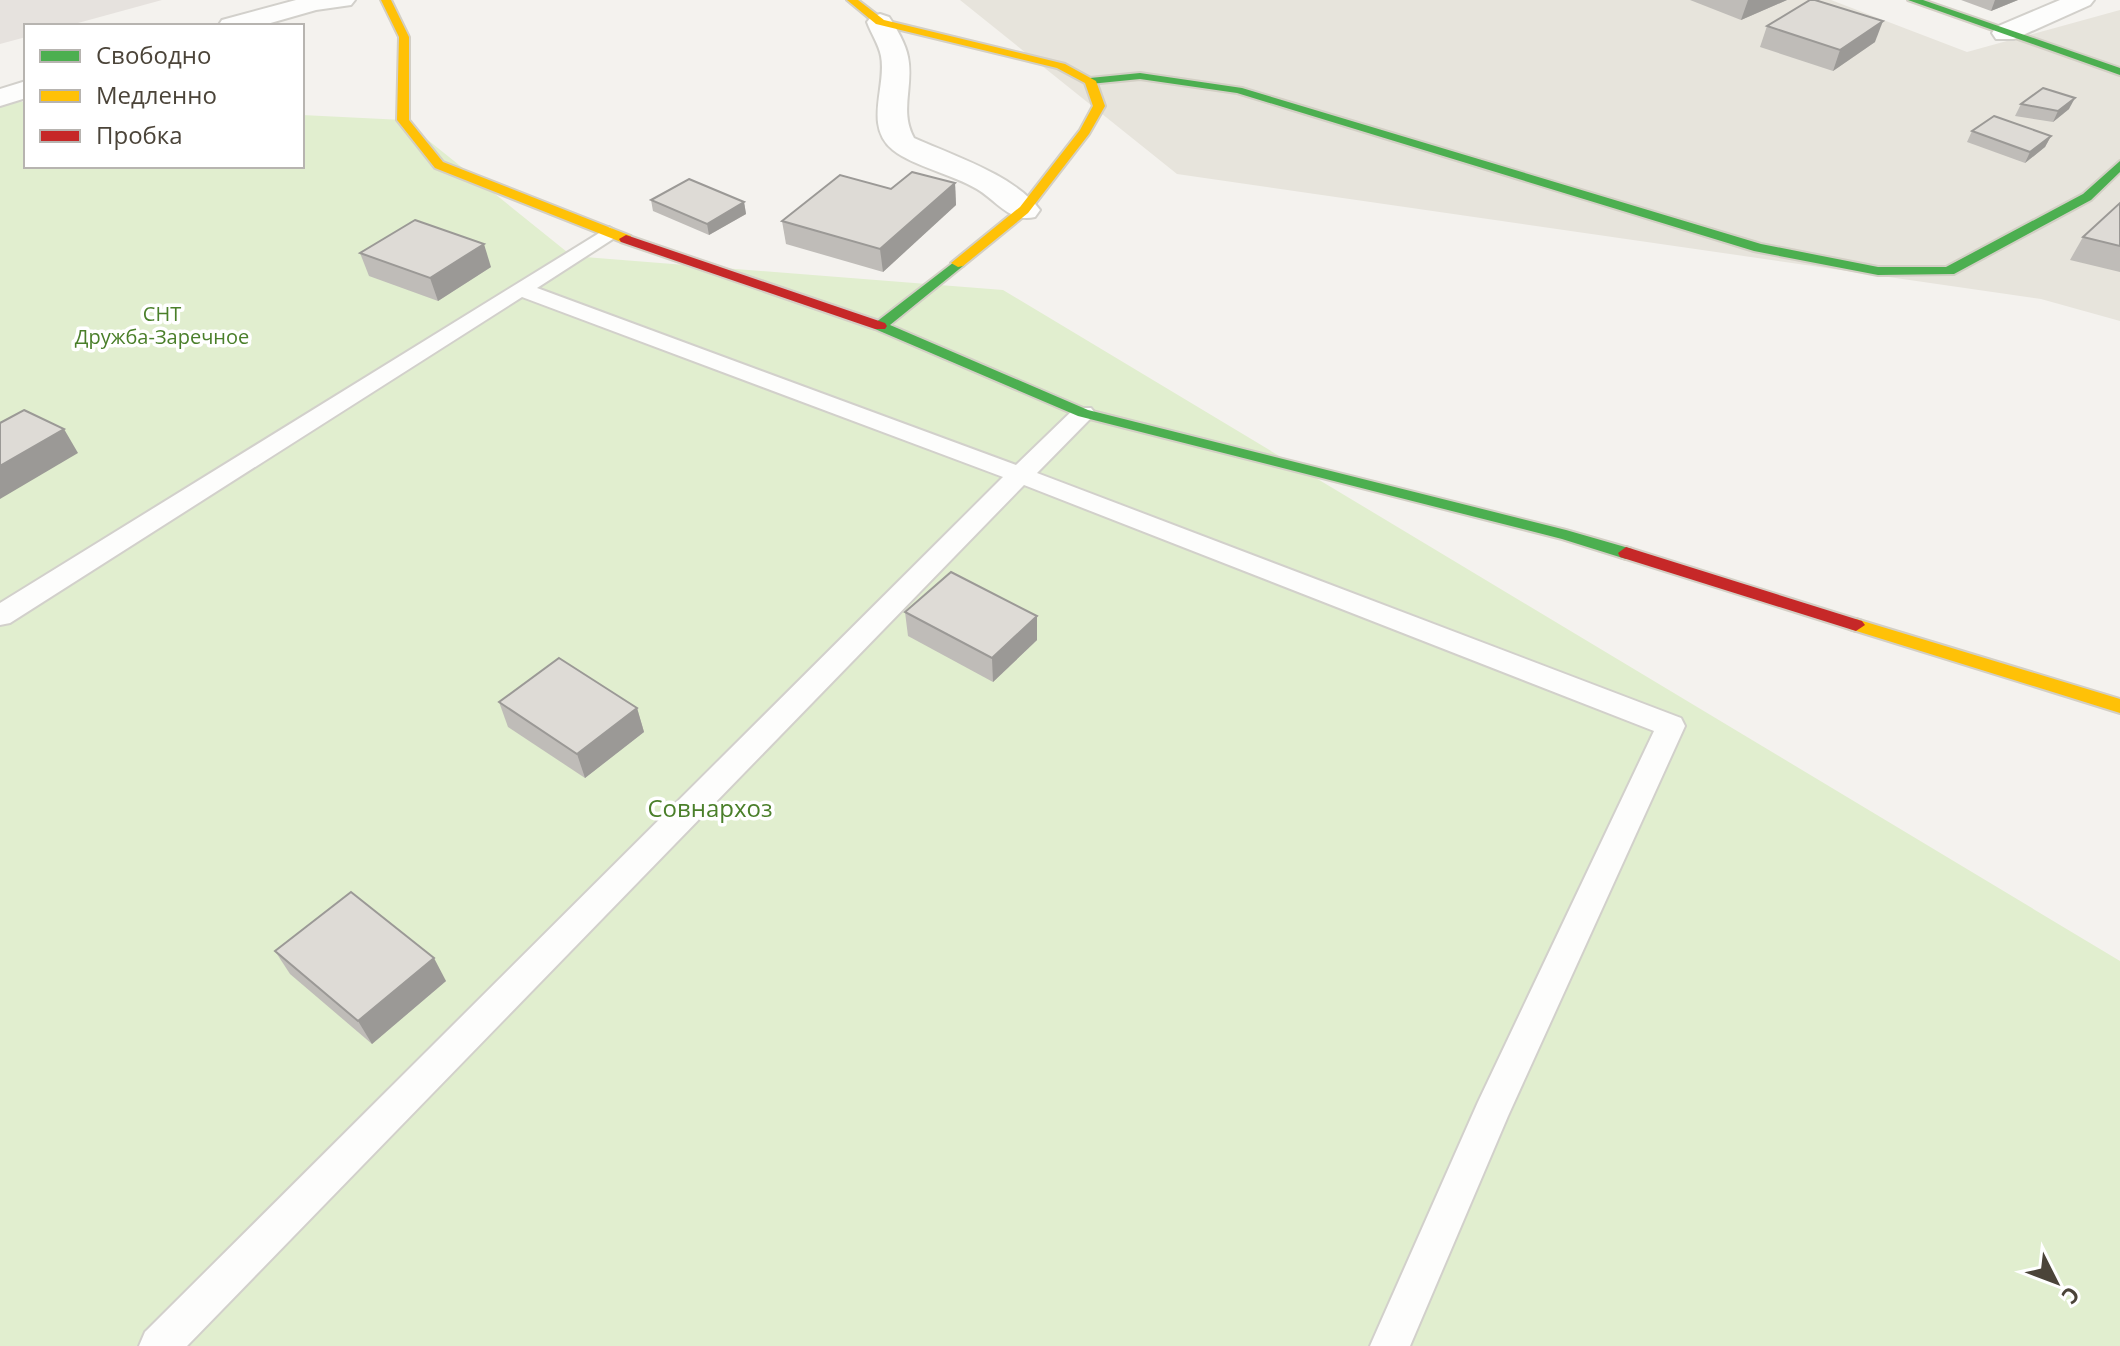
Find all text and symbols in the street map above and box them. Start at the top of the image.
legend [24,24,304,168]
text: Свободно [96,38,211,71]
text: Медленно [96,78,217,111]
text: Пробка [96,118,183,151]
park label: СНТ Дружба-Заречное [75,300,249,350]
park label: Совнархоз [647,791,773,824]
north arrow [2016,1242,2096,1322]
text: С [2056,1281,2087,1311]

